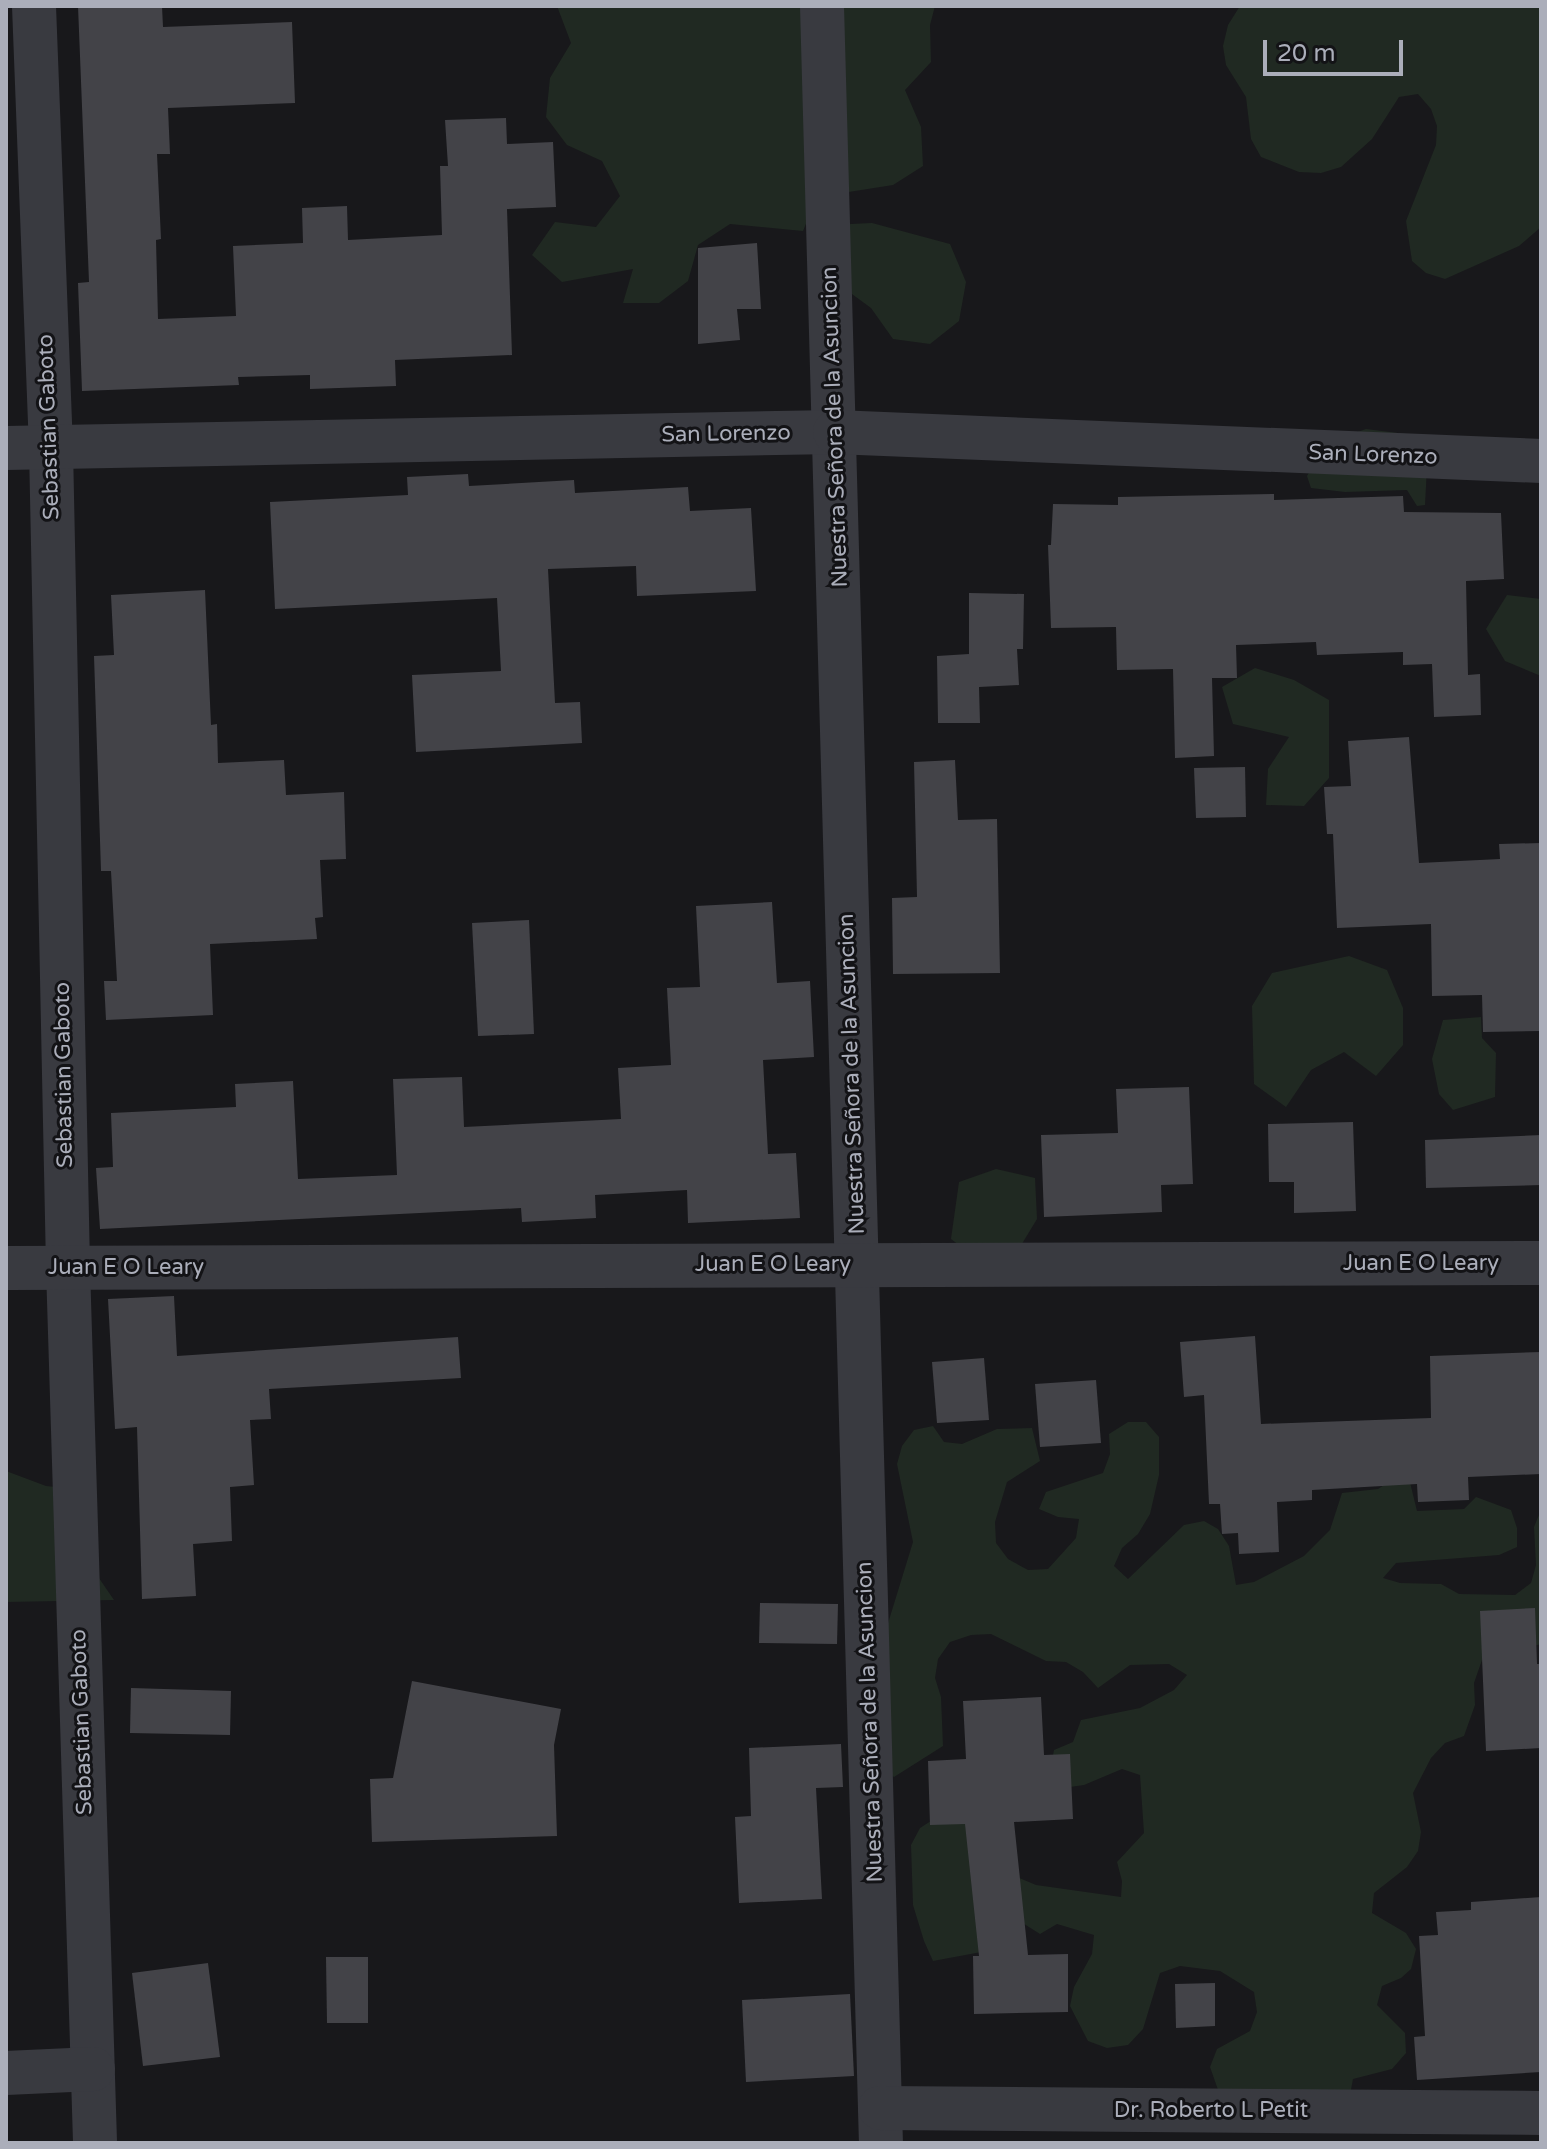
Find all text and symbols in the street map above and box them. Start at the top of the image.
scale bar [1267,24,1407,74]
text: 20 m [1277,39,1335,68]
street label: Nuestra Señora de la Asuncion [816,266,854,588]
street label: Sebastian Gaboto [33,334,65,520]
street label: San Lorenzo [661,420,791,448]
street label: San Lorenzo [1308,440,1438,470]
street label: Nuestra Señora de la Asuncion [833,913,871,1235]
street label: Sebastian Gaboto [49,982,79,1168]
street label: Juan E O Leary [1343,1251,1499,1277]
street label: Juan E O Leary [695,1252,851,1278]
street label: Juan E O Leary [48,1255,204,1281]
street label: Nuestra Señora de la Asuncion [851,1561,889,1883]
street label: Sebastian Gaboto [66,1629,98,1815]
street label: Dr. Roberto L Petit [1114,2098,1308,2124]

